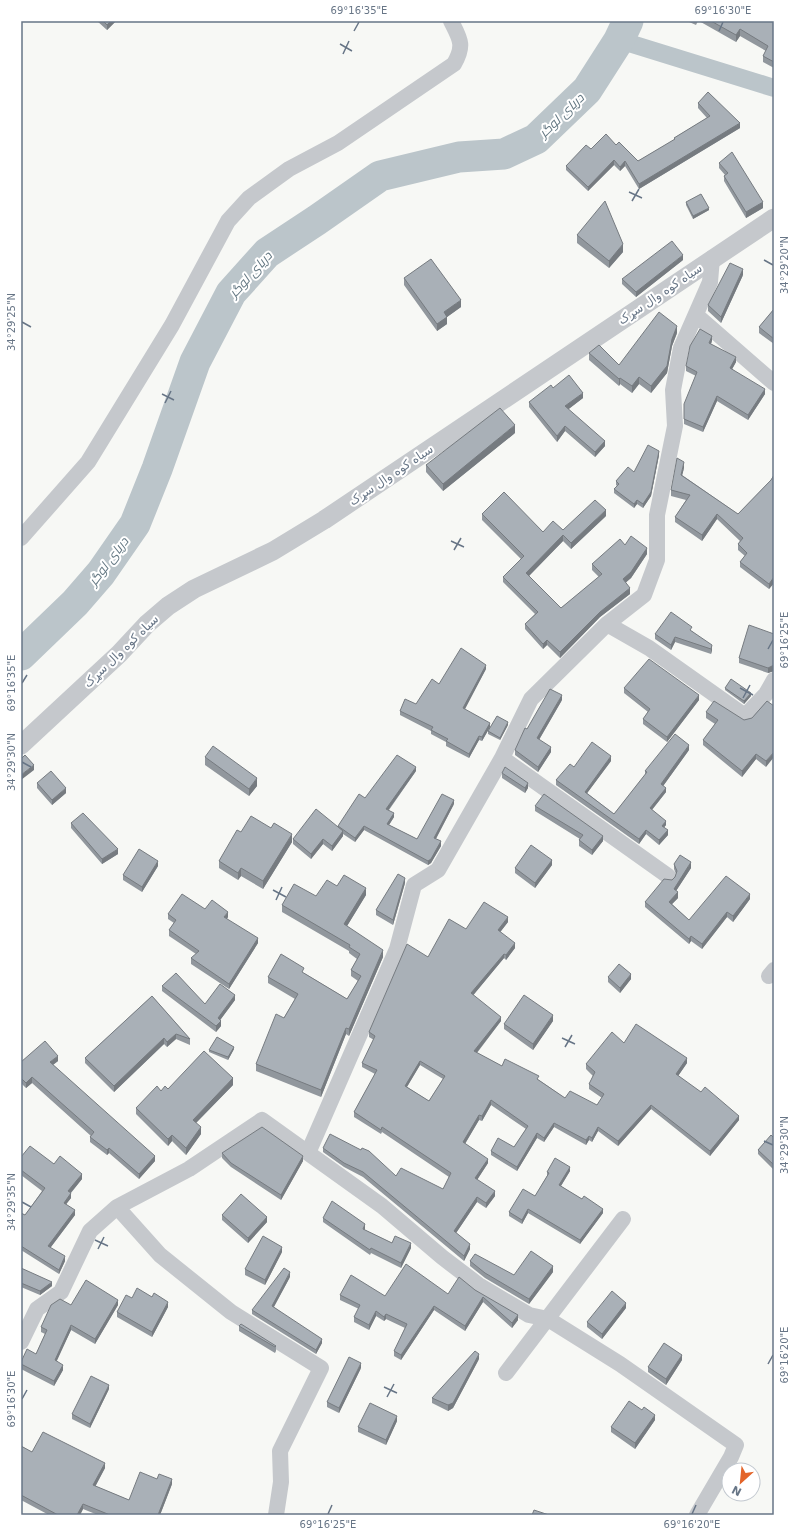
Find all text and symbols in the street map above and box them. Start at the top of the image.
text: 69°16'35"E [331,5,387,16]
text: 69°16'30"E [695,5,751,16]
water label: دریای لوگر [534,90,588,143]
text: 34°29'20"N [779,236,790,294]
water label: دریای لوگر [225,248,276,303]
street label: سیاه کوه وال سړک [615,261,705,328]
text: 34°29'25"N [6,293,17,351]
street label: سیاه کوه وال سړک [346,442,436,509]
water label: دریای لوگر [84,534,133,591]
street label: سیاه کوه وال سړک [81,612,162,691]
text: 69°16'25"E [779,612,790,668]
text: 69°16'35"E [6,655,17,711]
text: 34°29'30"N [6,733,17,791]
text: 34°29'30"N [779,1116,790,1174]
text: 34°29'35"N [6,1173,17,1231]
text: 69°16'20"E [779,1327,790,1383]
text: 69°16'30"E [6,1371,17,1427]
north arrow [721,1462,761,1502]
text: N [730,1483,744,1498]
text: 69°16'25"E [300,1519,356,1530]
text: 69°16'20"E [664,1519,720,1530]

